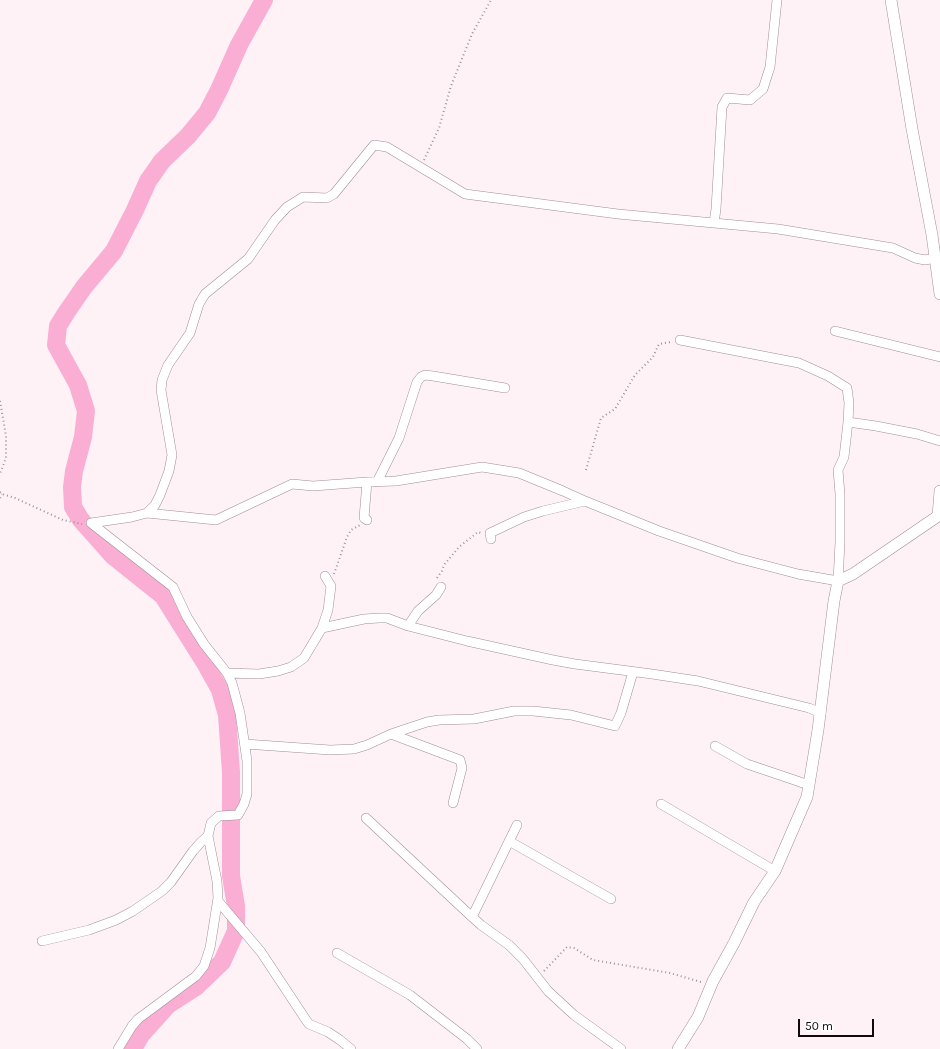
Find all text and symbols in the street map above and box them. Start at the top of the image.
scale bar [800,1011,876,1037]
text: 50 m [805,1019,833,1033]

